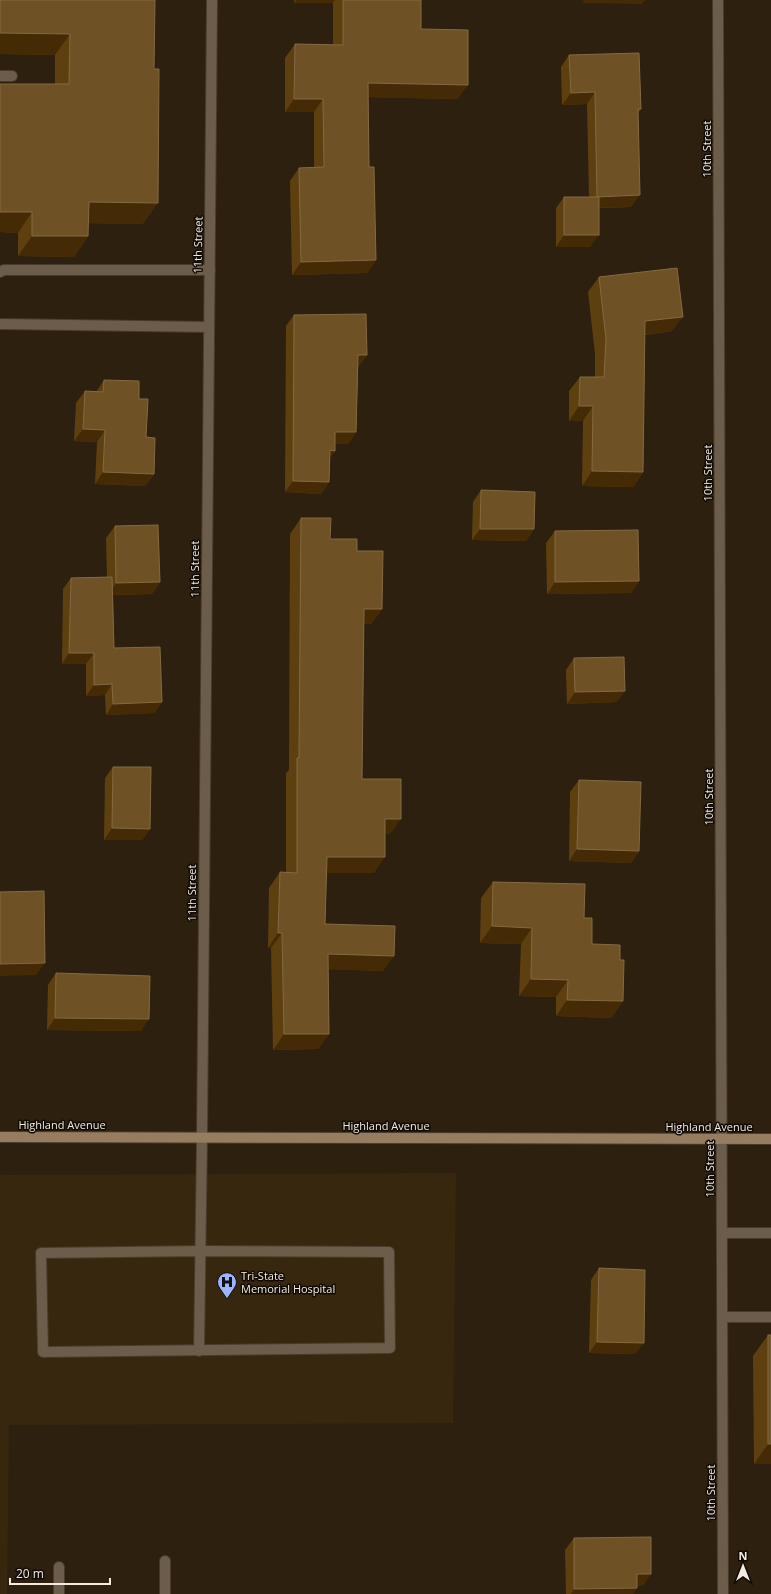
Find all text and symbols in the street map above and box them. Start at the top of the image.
street label: 10th Street [699,121,714,177]
street label: 11th Street [190,216,205,274]
street label: 10th Street [700,445,715,501]
street label: 11th Street [187,541,202,597]
street label: 10th Street [701,769,716,825]
street label: 11th Street [184,865,199,921]
street label: Highland Avenue [18,1117,106,1132]
street label: Highland Avenue [342,1118,430,1133]
street label: Highland Avenue [665,1119,753,1134]
street label: 10th Street [702,1141,717,1197]
place label: Tri-State Memorial Hospital [241,1268,335,1296]
hospital icon: Tri-State Memorial Hospital [216,1271,238,1299]
street label: 10th Street [703,1465,718,1521]
north arrow [723,1546,763,1586]
text: N [739,1548,747,1563]
scale bar [10,1560,110,1586]
text: 20 m [16,1565,44,1582]

